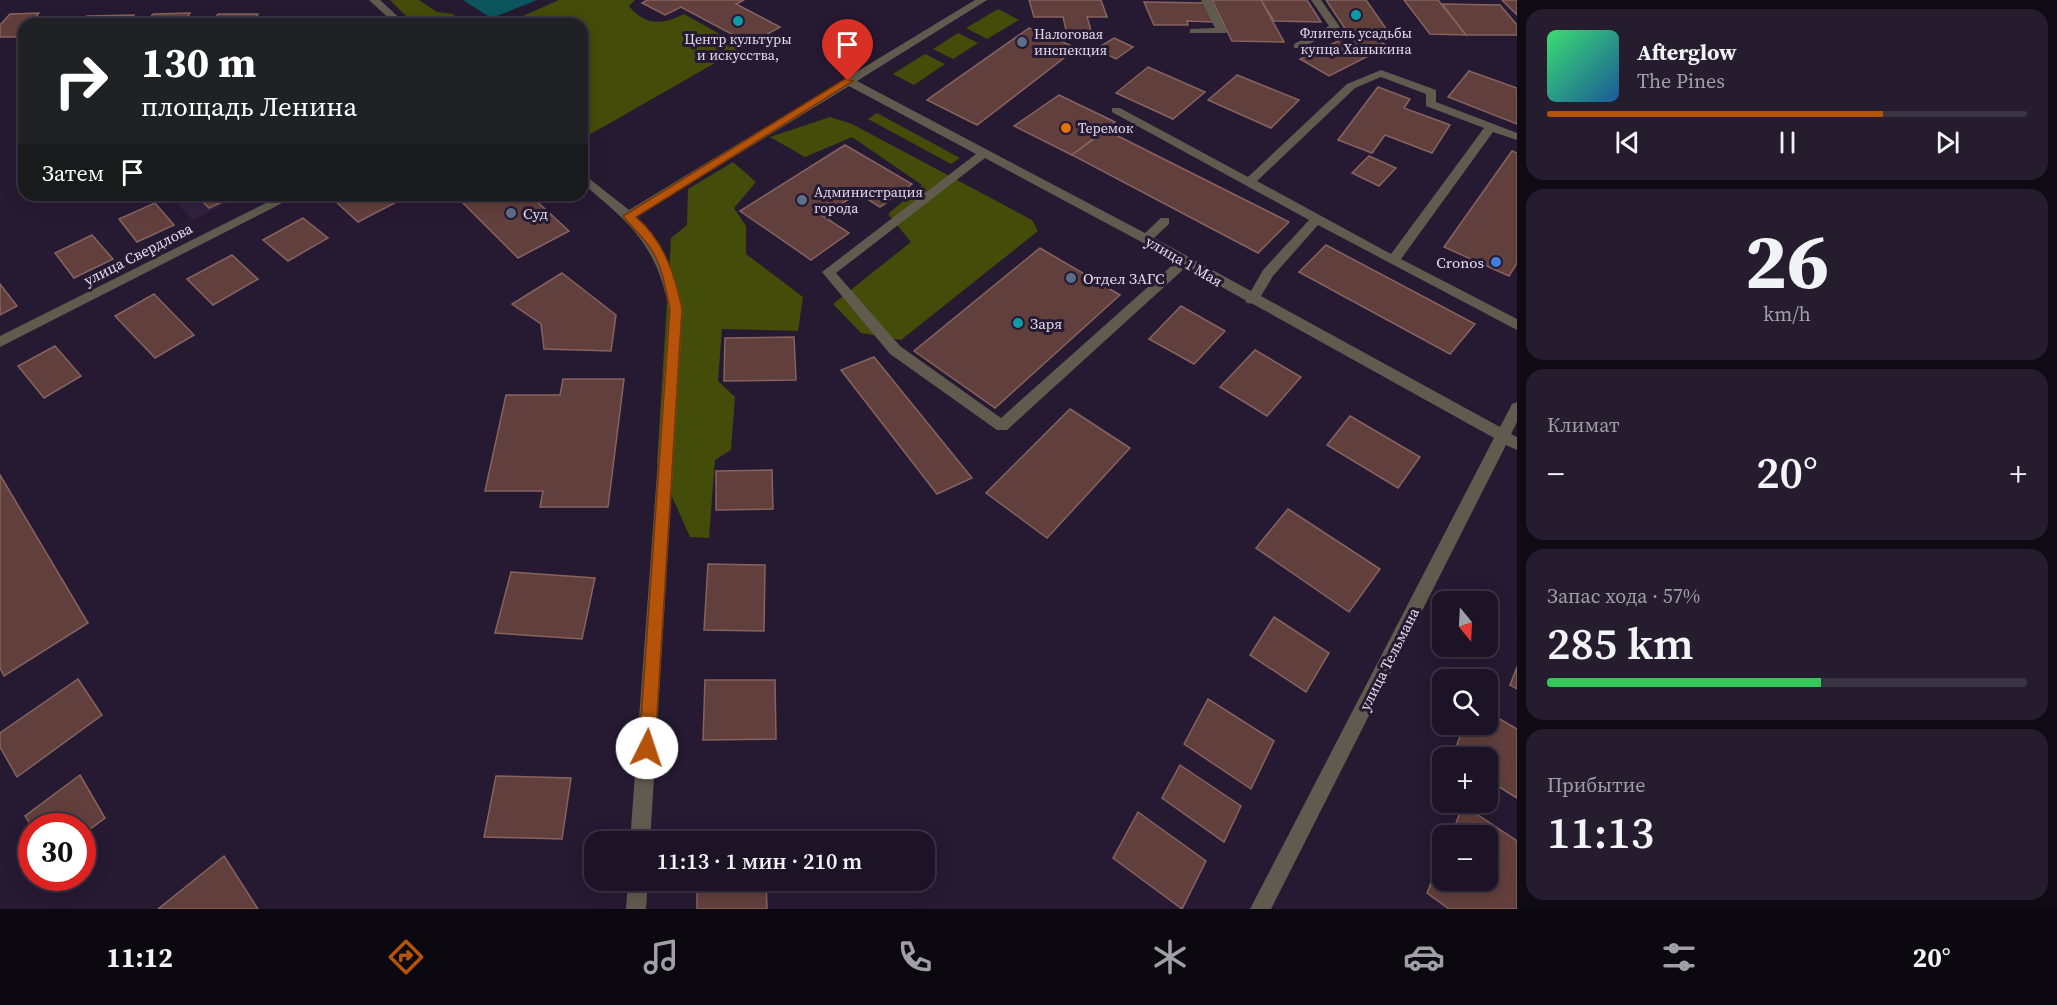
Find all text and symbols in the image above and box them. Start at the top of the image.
marker: Флигель усадьбы купца Ханыкина [1349,8,1363,22]
marker: Центр культуры и искусства, [731,14,745,28]
pin [822,19,873,81]
place label: Флигель усадьбы купца Ханыкина [1300,23,1412,59]
place label: Налоговая инспекция [1034,24,1107,60]
icon: arrive [831,28,864,61]
place label: Центр культуры и искусства, [684,29,792,65]
text: 130 m [141,33,256,91]
marker: Налоговая инспекция [1015,35,1029,49]
text: Afterglow [1637,37,1737,67]
icon: right [42,42,120,120]
text: The Pines [1637,67,1725,95]
text: площадь Ленина [141,88,357,125]
place label: Теремок [1078,118,1134,138]
marker: Теремок [1059,121,1073,135]
icon: previous [1611,126,1644,159]
icon: pause [1771,126,1804,159]
icon: next [1931,126,1964,159]
icon: arrive [116,156,149,189]
text: Затем [42,158,104,188]
place label: Администрация города [814,182,923,218]
marker: Администрация города [795,193,809,207]
place label: Суд [523,203,548,224]
marker: Суд [504,206,518,220]
text: 26 [1745,207,1829,314]
street label: улица Свердлова [80,217,196,290]
street label: улица 1 Мая [1142,231,1226,291]
place label: Cronos [1436,252,1484,273]
marker: Cronos [1489,255,1503,269]
place label: Отдел ЗАГС [1083,268,1164,289]
marker: Отдел ЗАГС [1064,271,1078,285]
text: km/h [1763,300,1811,328]
place label: Заря [1030,313,1062,334]
marker: Заря [1011,316,1025,330]
text: Климат [1547,411,1620,439]
text: 20° [1756,441,1818,503]
text: − [1547,451,1565,496]
text: + [2010,451,2027,496]
text: Запас хода · 57% [1547,582,1700,610]
north arrow [1432,591,1498,657]
map controls [1432,591,1498,891]
street label: улица Тельмана [1354,604,1424,714]
text: 285 km [1547,612,1694,674]
button: search [1432,669,1498,735]
position arrow [615,716,679,780]
button: + [1432,747,1498,813]
text: Прибытие [1547,771,1645,799]
text: 11:13 [1547,801,1654,863]
speed limit sign: 30 [18,813,96,891]
button: − [1432,825,1498,891]
text: 11:13 · 1 мин · 210 m [657,846,862,876]
icon: directions [385,936,427,978]
icon: music [640,936,682,978]
icon: phone [894,936,936,978]
icon: climate [1149,936,1191,978]
icon: car [1403,936,1445,978]
icon: filters [1658,936,1700,978]
text: 11:12 [106,939,173,976]
text: 20° [1913,939,1951,976]

